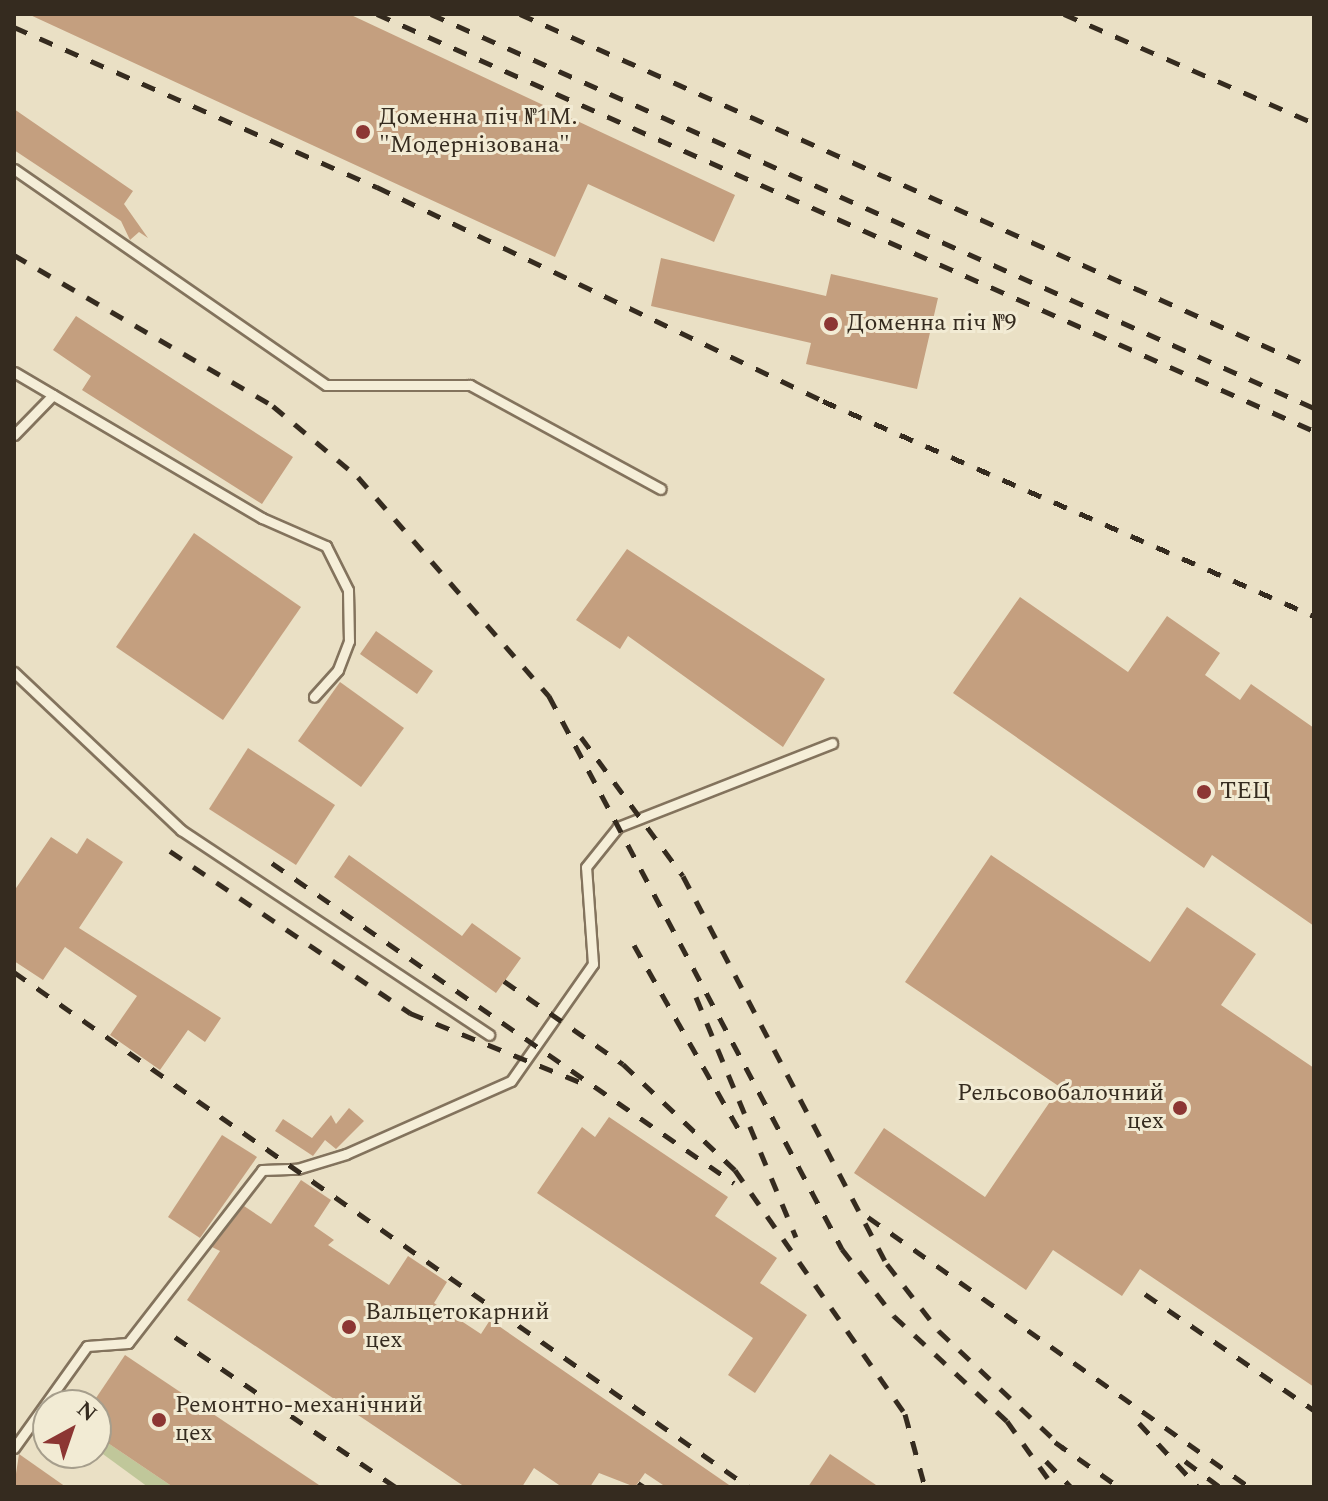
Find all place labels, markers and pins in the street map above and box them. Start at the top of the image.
place label: Доменна піч №1М. "Модернізована" [379,104,578,160]
marker: Доменна піч №1М. "Модернізована" [354,123,372,141]
place label: Доменна піч №9 [847,310,1017,338]
marker: Доменна піч №9 [822,315,840,333]
place label: ТЕЦ [1220,778,1271,806]
marker: ТЕЦ [1195,783,1213,801]
place label: Рельсовобалочний цех [957,1080,1164,1136]
marker: Рельсовобалочний цех [1171,1099,1189,1117]
place label: Вальцетокарний цех [365,1299,549,1355]
marker: Вальцетокарний цех [340,1318,358,1336]
place label: Ремонтно-механічний цех [175,1392,423,1448]
marker: Ремонтно-механічний цех [150,1411,168,1429]

